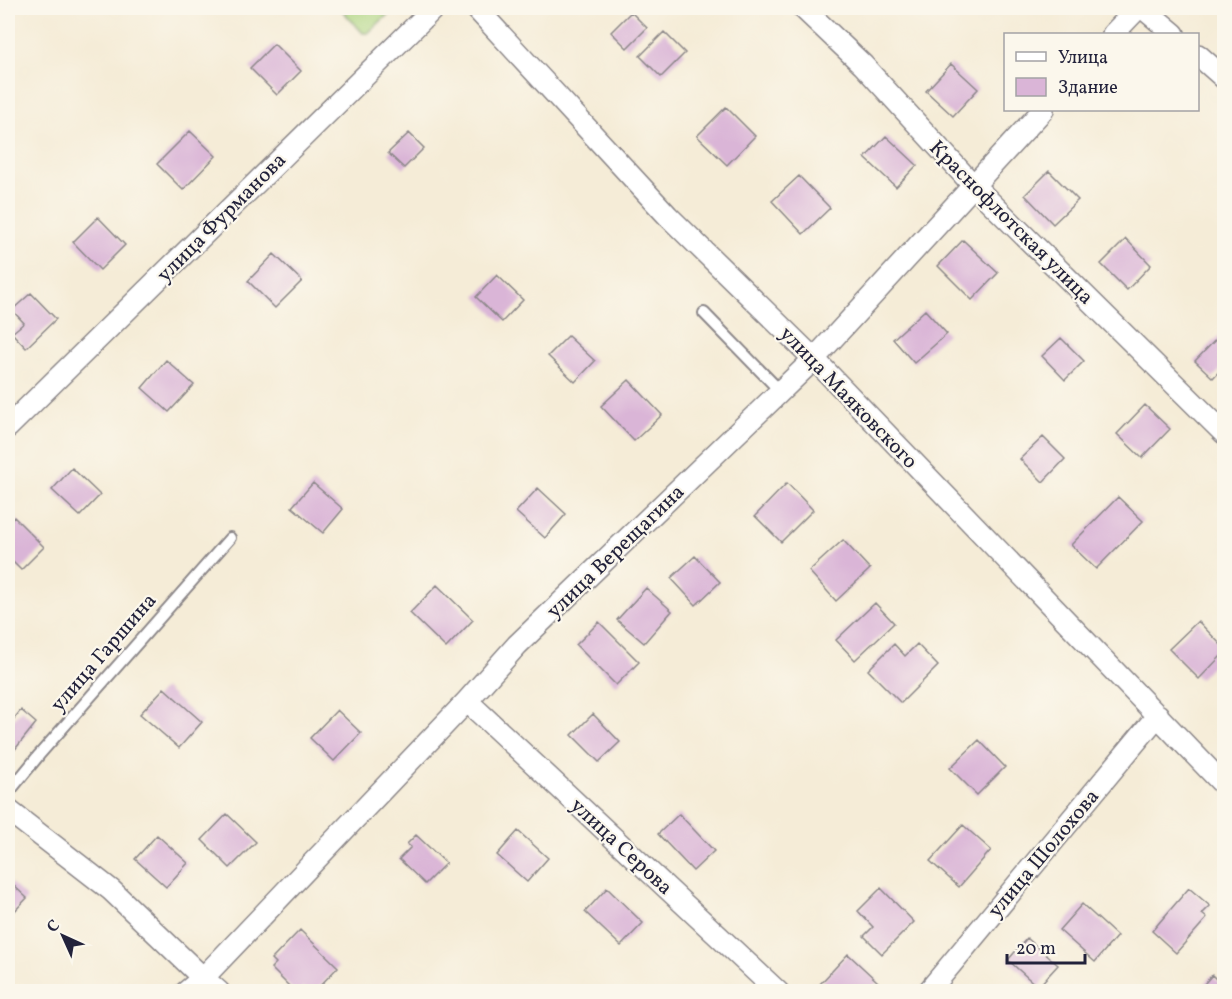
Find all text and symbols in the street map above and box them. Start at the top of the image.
legend [1004,33,1199,111]
text: Улица [1058,46,1108,71]
text: Здание [1058,76,1118,101]
street label: Краснофлотская улица [922,134,1100,312]
street label: улица Фурманова [151,147,293,289]
street label: улица Маяковского [772,320,924,476]
street label: улица Верещагина [541,479,691,626]
street label: улица Гаршина [44,587,164,719]
street label: улица Шолохова [982,783,1107,925]
street label: улица Серова [563,792,679,902]
north arrow [33,906,93,966]
text: С [42,915,65,938]
scale bar [1007,927,1085,965]
text: 20 m [1016,937,1056,962]

